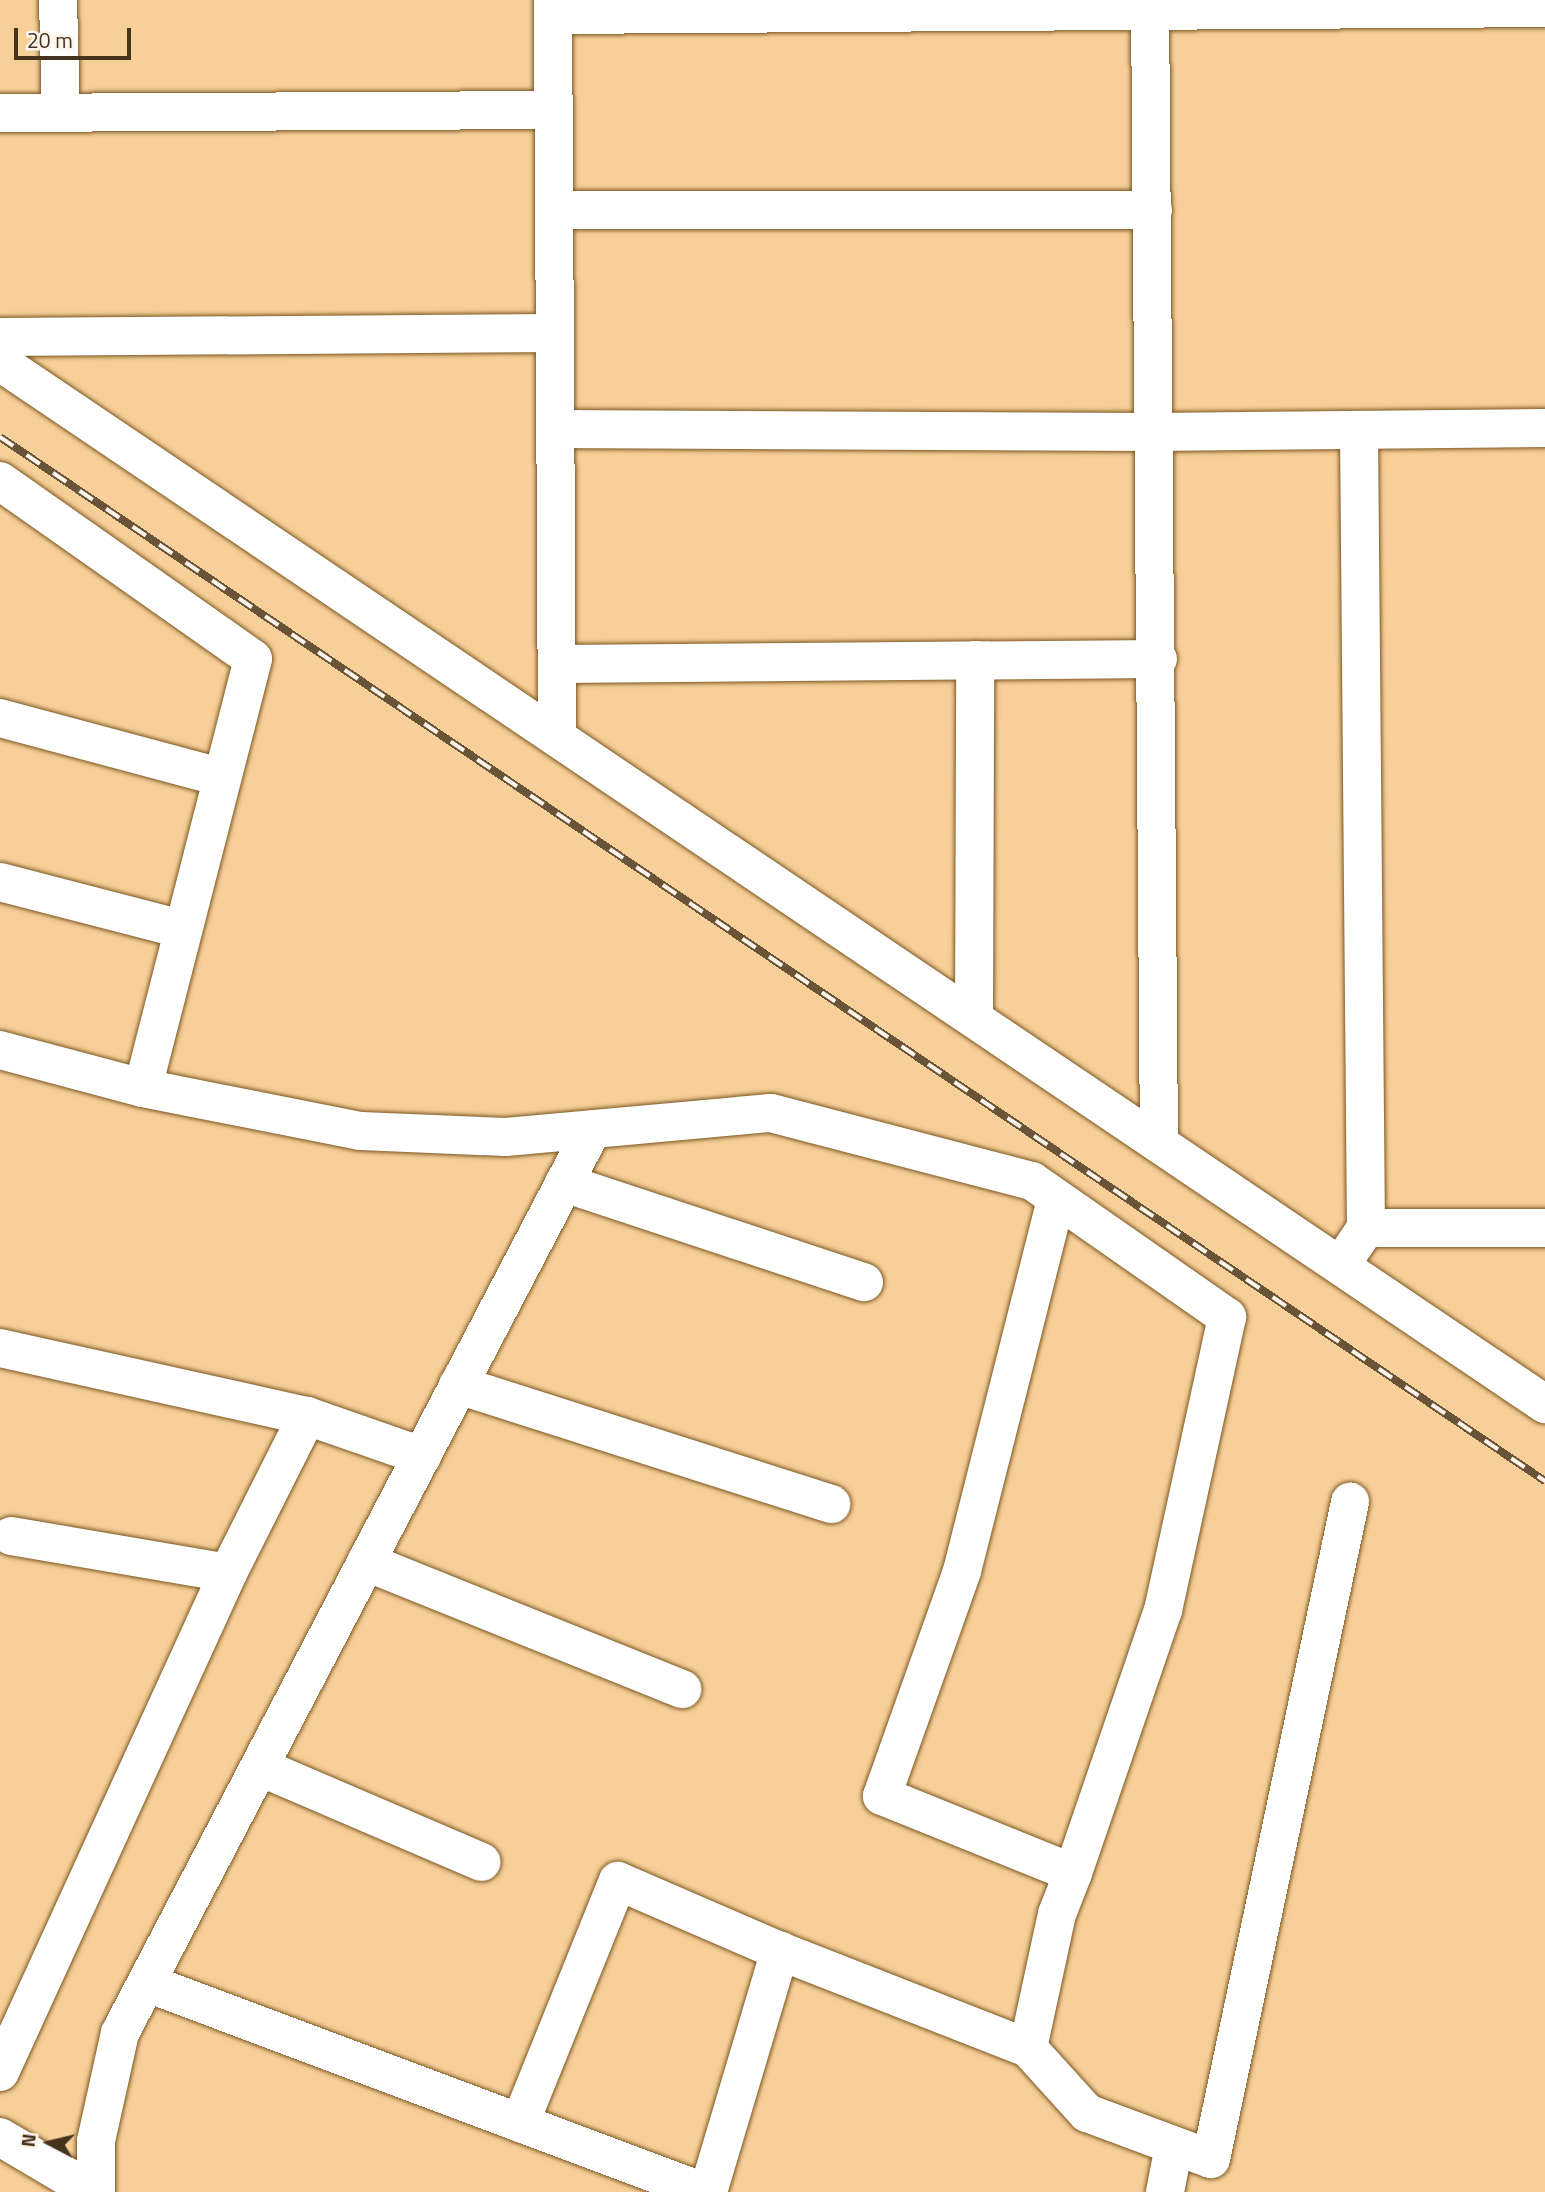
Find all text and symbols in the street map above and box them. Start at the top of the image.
scale bar [18,14,135,58]
text: 20 m [27,24,73,56]
north arrow [14,2108,84,2178]
text: N [12,2132,43,2149]

